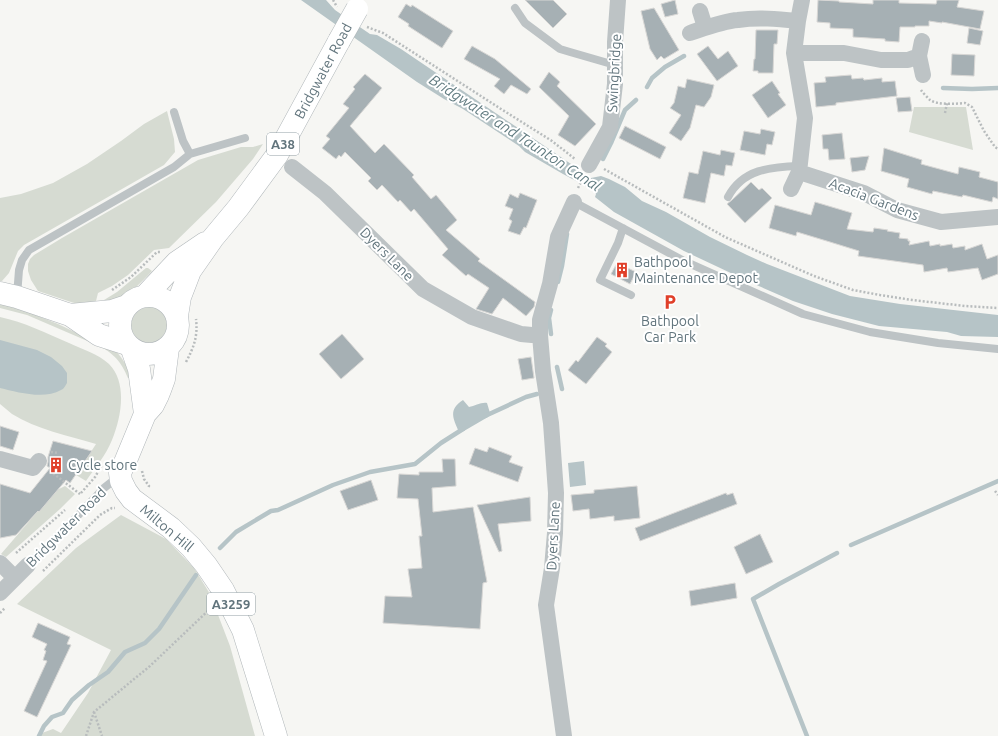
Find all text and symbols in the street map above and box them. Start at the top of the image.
street label: Bridgwater Road [291,21,355,121]
street label: Swingbridge [604,33,624,113]
water label: Bridgwater and Taunton Canal [426,71,605,195]
road number: A38 [267,133,299,155]
street label: Acacia Gardens [827,175,921,223]
street label: Dyers Lane [357,224,417,284]
place label: Bathpool Maintenance Depot [634,254,759,286]
building icon: Bathpool Maintenance Depot [613,261,631,279]
parking icon: Bathpool Car Park [661,293,679,311]
place label: Bathpool Car Park [641,313,699,345]
building icon: Cycle store [47,456,65,474]
place label: Cycle store [68,457,137,473]
street label: Bridgwater Road [23,484,109,570]
street label: Milton Hill [137,501,197,555]
street label: Dyers Lane [543,501,563,571]
road number: A3259 [207,593,255,615]

